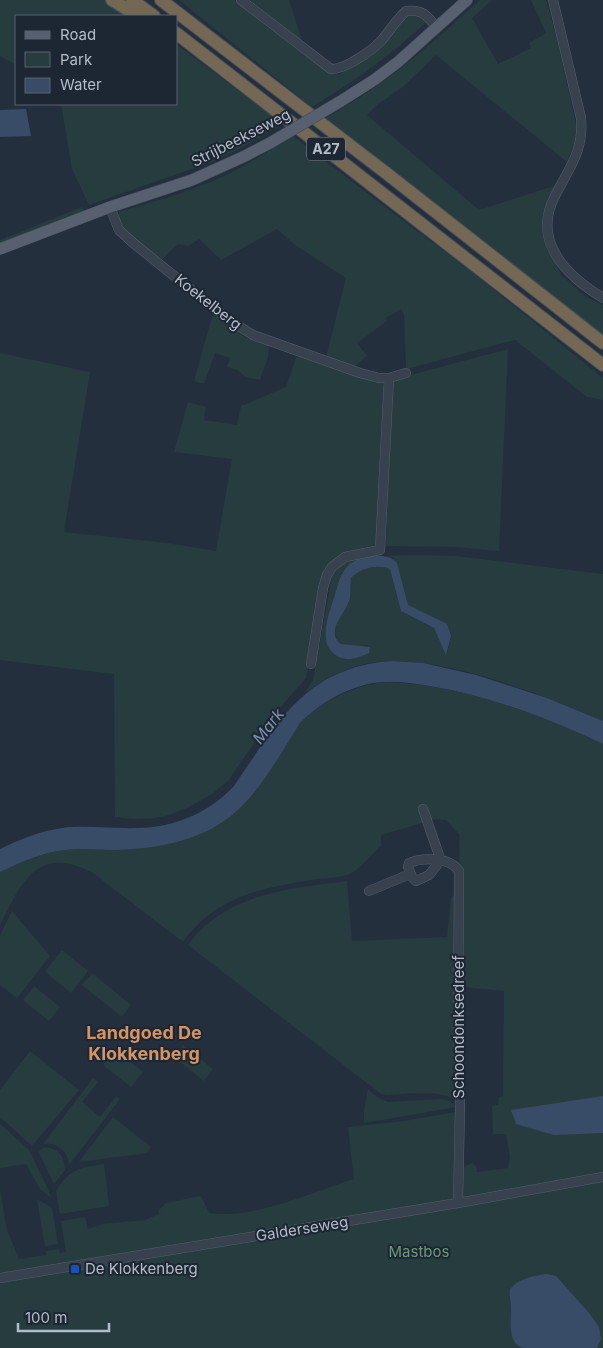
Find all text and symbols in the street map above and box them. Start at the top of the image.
legend [15,15,178,105]
text: Road [60,25,96,44]
text: Park [60,50,93,69]
text: Water [60,75,102,94]
street label: Strijbeekseweg [188,104,294,171]
road number: A27 [307,138,345,160]
street label: Koekelberg [171,269,246,334]
water label: Mark [248,704,288,748]
street label: Schoondonksedreef [449,955,468,1099]
district label: Landgoed De Klokkenberg [86,1022,202,1064]
street label: Galderseweg [254,1212,349,1245]
park label: Mastbos [389,1242,450,1261]
place label: De Klokkenberg [85,1259,198,1278]
marker: De Klokkenberg [69,1263,81,1275]
scale bar [18,1300,109,1332]
text: 100 m [25,1308,67,1327]

